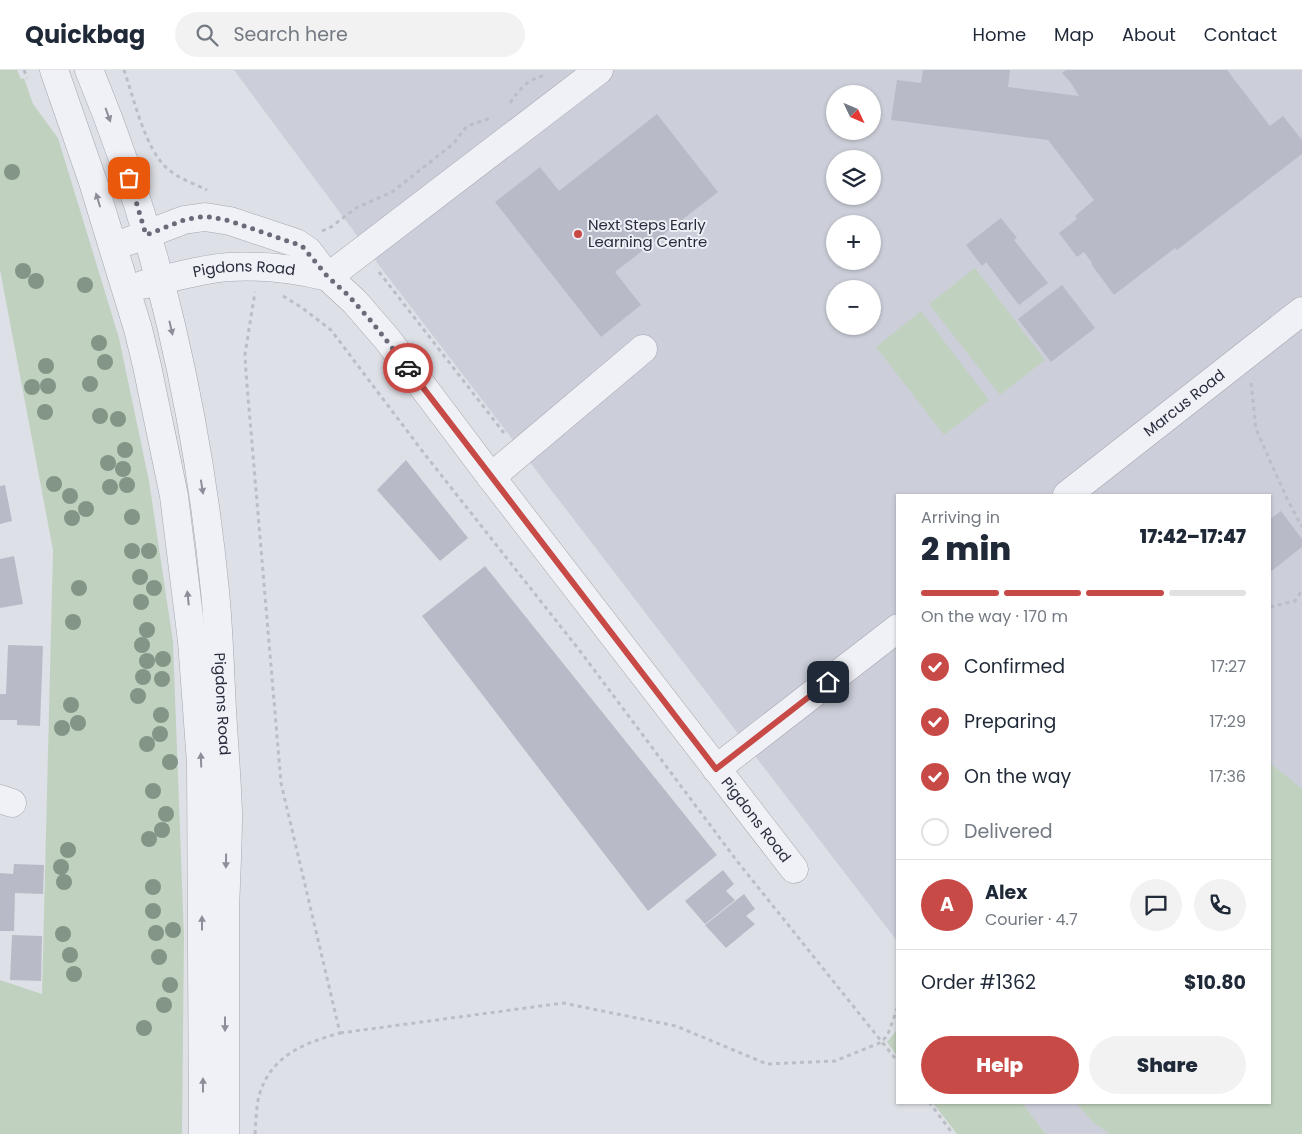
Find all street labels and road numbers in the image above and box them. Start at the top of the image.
street label: Pigdons Road [191,255,297,282]
street label: Marcus Road [1139,364,1229,441]
street label: Pigdons Road [209,652,236,756]
street label: Pigdons Road [717,772,796,867]

